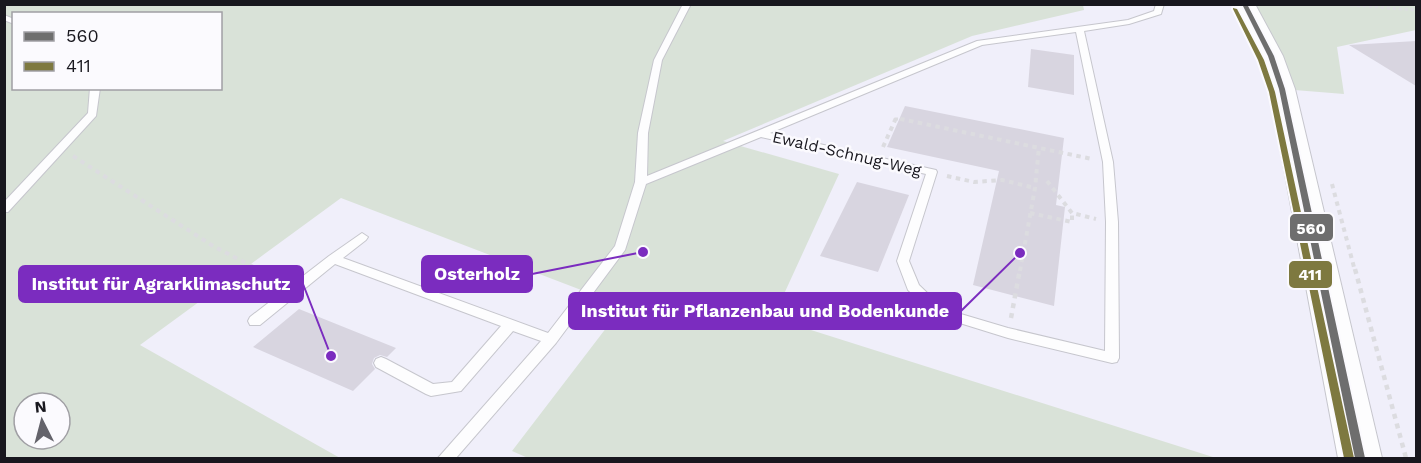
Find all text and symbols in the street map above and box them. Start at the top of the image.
legend [12,12,222,90]
text: 560 [66,25,99,46]
text: 411 [66,55,91,76]
street label: Ewald-Schnug-Weg [771,127,924,180]
line badge: 560 [1289,213,1334,242]
text: 560 [1296,219,1326,238]
callout: Osterholz [422,256,532,292]
line badge: 411 [1288,260,1333,289]
text: Osterholz [434,263,520,284]
text: 411 [1298,265,1322,284]
callout: Institut für Agrarklimaschutz [19,266,303,302]
text: Institut für Agrarklimaschutz [31,273,291,294]
callout: Institut für Pflanzenbau und Bodenkunde [569,293,961,329]
text: Institut für Pflanzenbau und Bodenkunde [581,300,949,321]
north arrow [12,391,72,451]
text: N [34,397,47,417]

